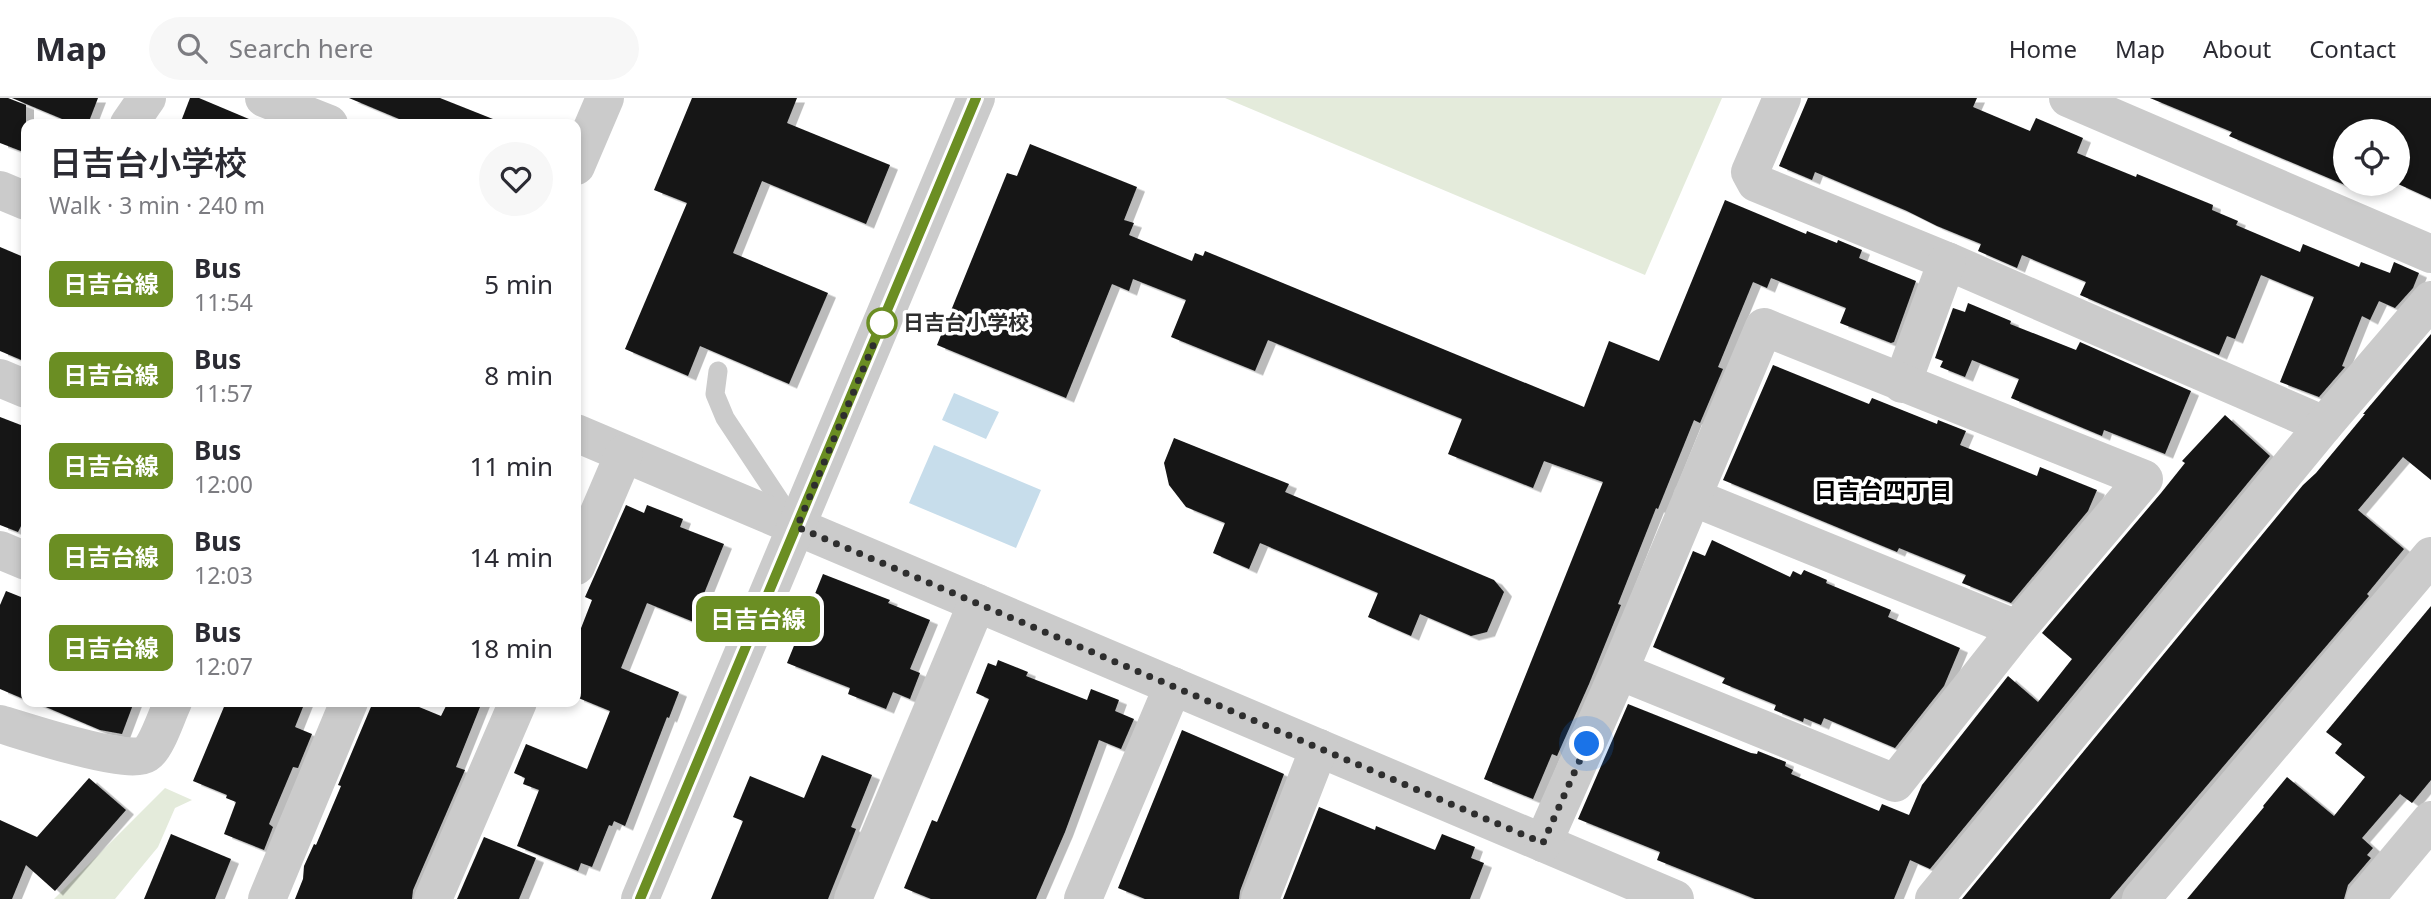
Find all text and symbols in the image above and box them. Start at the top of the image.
search box [149,17,639,80]
text: Map [35,26,107,71]
icon: search [173,29,211,67]
text: Search here [229,30,373,66]
text: Home [2009,32,2077,65]
text: Map [2115,32,2165,65]
text: About [2203,32,2271,65]
text: Contact [2309,32,2396,65]
map controls [2333,119,2410,196]
button: locate [2333,119,2410,196]
text: 日吉台小学校 [49,140,247,185]
button: heart [479,142,553,216]
text: Walk · 3 min · 240 m [49,189,265,221]
text: Bus [194,250,241,286]
text: 5 min [484,266,553,302]
text: 日吉台線 [63,267,159,300]
text: 11:54 [194,286,253,318]
marker: 日吉台小学校 [867,308,897,338]
place label: 日吉台小学校 [903,308,1029,336]
text: Bus [194,341,241,377]
text: 8 min [484,357,553,393]
text: 日吉台線 [63,358,159,391]
text: 11:57 [194,377,253,409]
text: Bus [194,432,241,468]
text: 11 min [469,448,553,484]
text: 日吉台線 [63,449,159,482]
text: 12:00 [194,468,253,500]
district label: 日吉台四丁目 [1814,474,1952,506]
text: Bus [194,523,241,559]
text: 14 min [469,539,553,575]
text: 日吉台線 [63,540,159,573]
text: 12:03 [194,559,253,591]
line badge: 日吉台線 [709,596,807,642]
text: 日吉台線 [710,602,806,635]
text: Bus [194,614,241,650]
text: 18 min [469,630,553,666]
text: 日吉台線 [63,631,159,664]
text: 12:07 [194,650,253,682]
your location [1569,726,1604,761]

